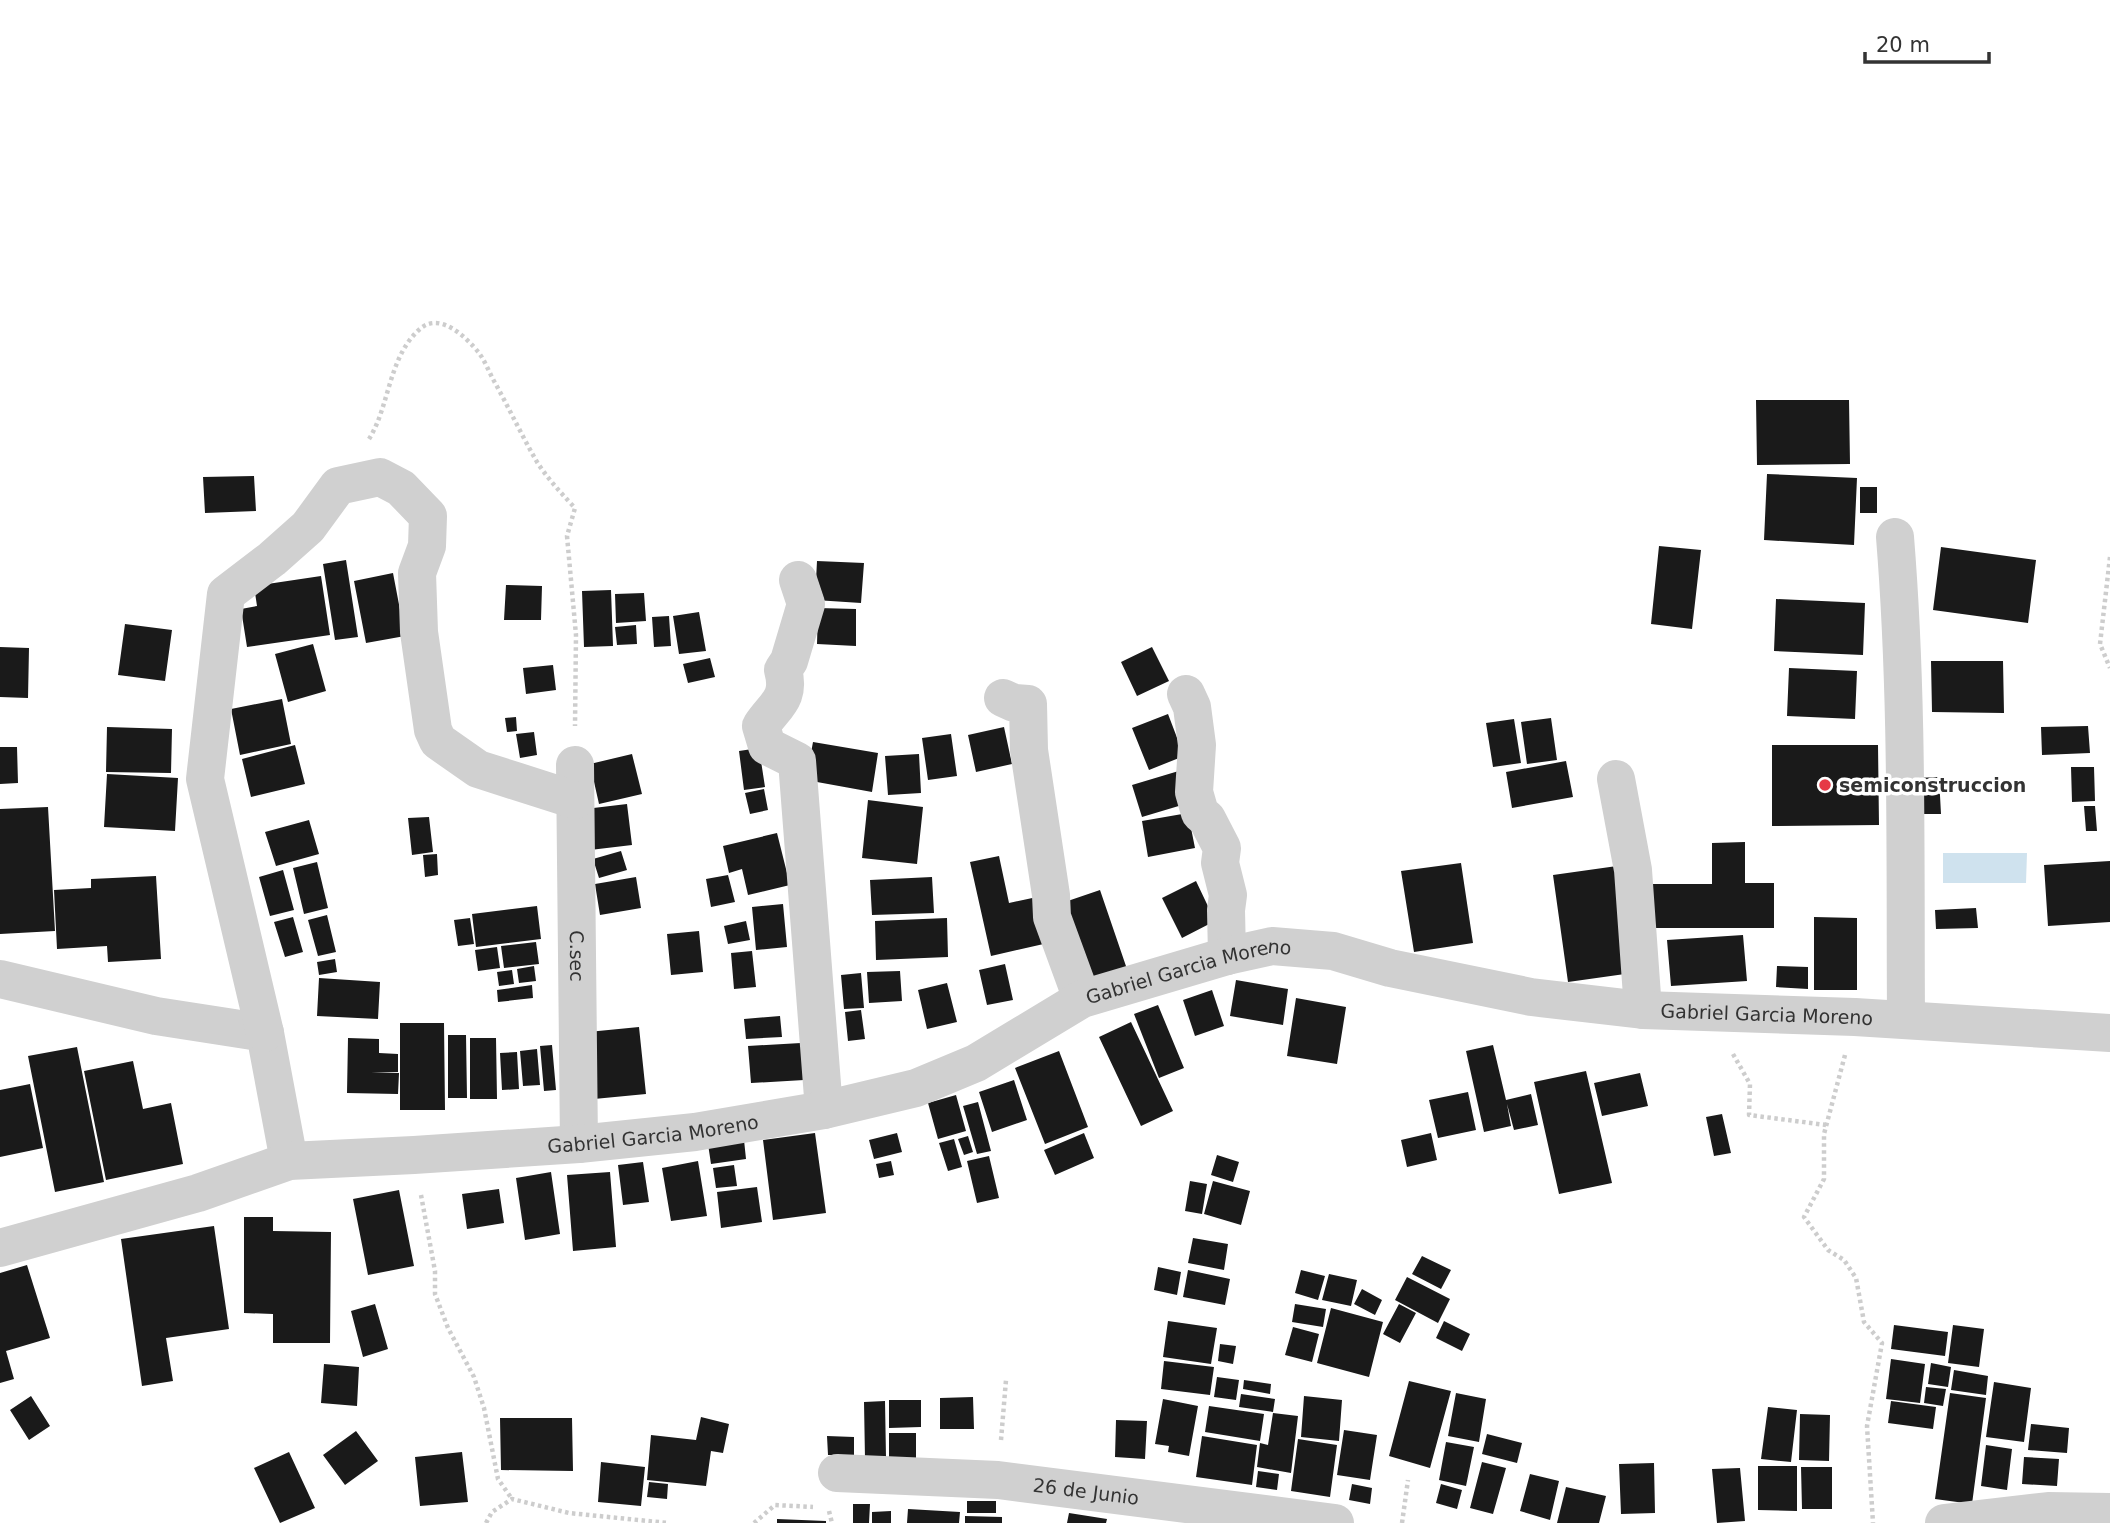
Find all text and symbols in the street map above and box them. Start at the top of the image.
scale bar [1865,21,1989,65]
text: 20 m [1876,33,1930,57]
place label: semiconstruccion [1839,774,2026,796]
marker: semiconstruccion [1817,777,1833,793]
street label: C.sec [566,930,588,982]
street label: Gabriel Garcia Moreno [1083,935,1292,1008]
street label: Gabriel Garcia Moreno [1660,1000,1874,1029]
street label: Gabriel Garcia Moreno [547,1110,760,1157]
street label: 26 de Junio [1032,1474,1140,1509]

